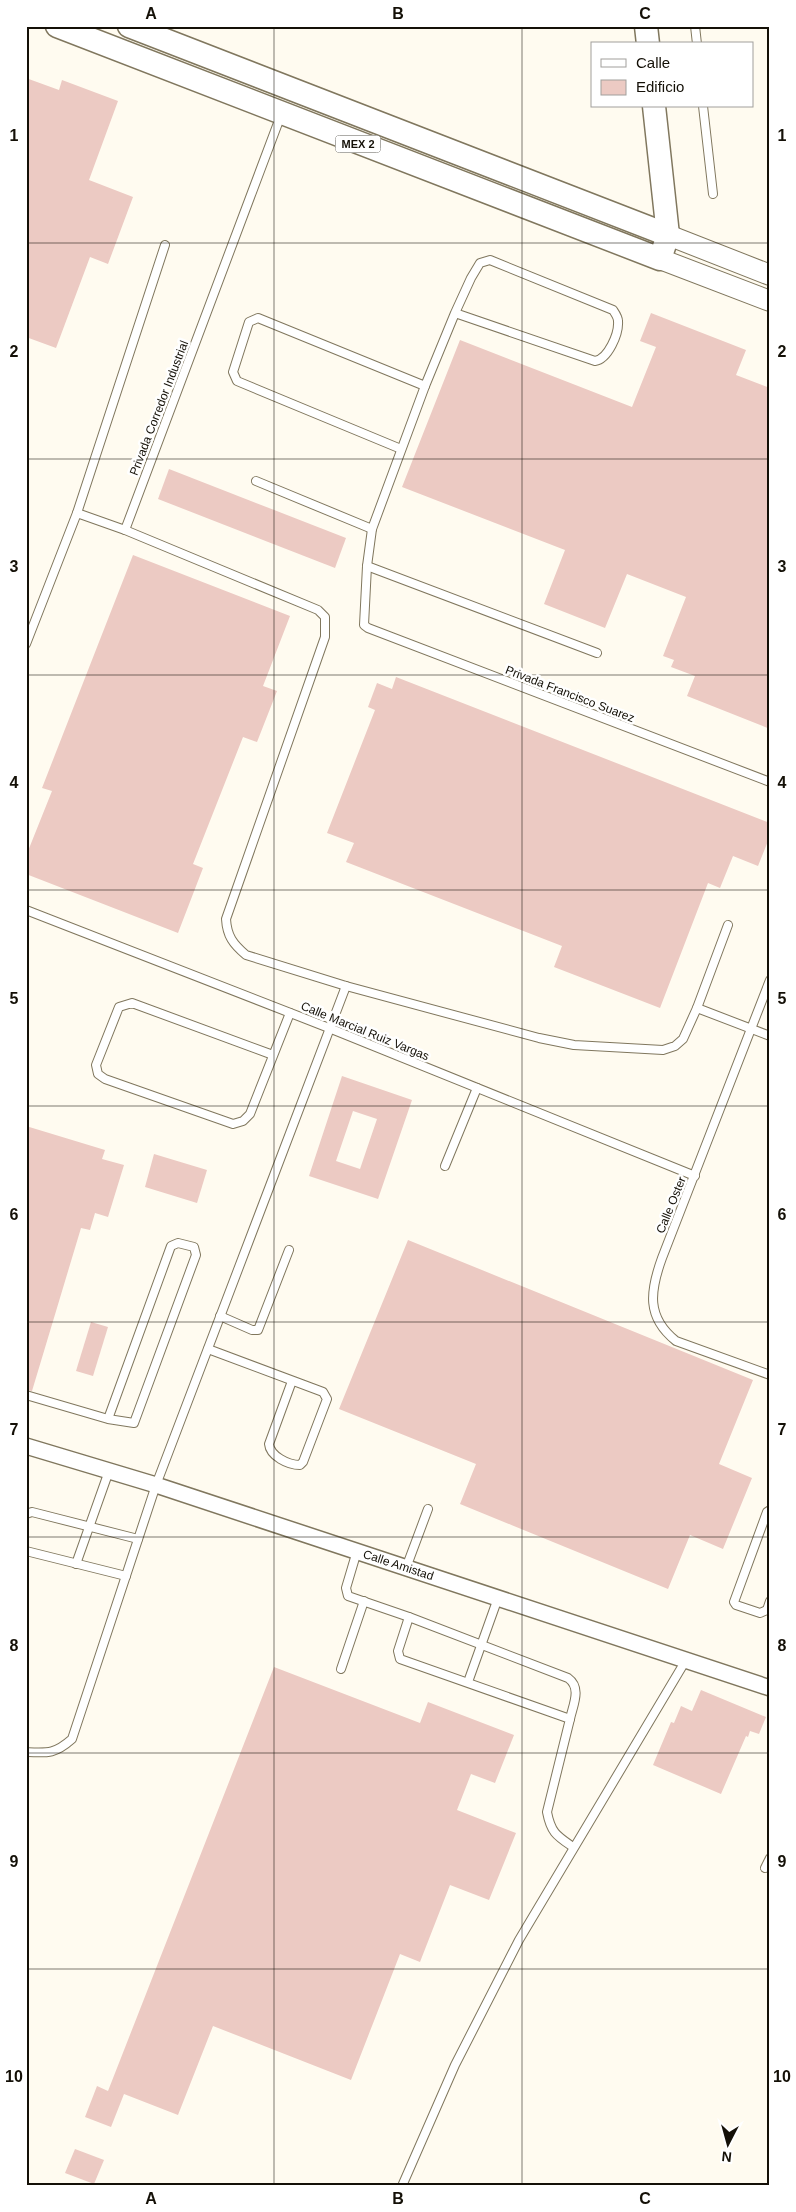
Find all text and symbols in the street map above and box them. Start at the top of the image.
text: A [145,5,157,22]
text: B [392,5,404,22]
text: C [639,5,651,22]
legend [591,42,754,108]
text: Calle [636,54,670,71]
text: Edificio [636,78,684,95]
text: 1 [10,127,19,144]
text: 1 [778,127,787,144]
road number: MEX 2 [336,136,380,152]
street label: Privada Corredor Industrial [127,339,191,477]
text: 2 [10,343,19,360]
text: 2 [778,343,787,360]
text: 3 [10,558,19,575]
text: 3 [778,558,787,575]
street label: Privada Francisco Suarez [503,663,637,725]
text: 4 [10,774,19,791]
text: 4 [778,774,787,791]
text: 5 [10,990,19,1007]
text: 5 [778,990,787,1007]
street label: Calle Marcial Ruiz Vargas [299,999,431,1063]
street label: Calle Oster [653,1175,689,1235]
text: 6 [10,1206,19,1223]
text: 6 [778,1206,787,1223]
text: 7 [10,1421,19,1438]
text: 7 [778,1421,787,1438]
street label: Calle Amistad [361,1547,435,1583]
text: 8 [10,1637,19,1654]
text: 8 [778,1637,787,1654]
text: 9 [10,1853,19,1870]
text: 9 [778,1853,787,1870]
text: 10 [5,2068,23,2085]
text: 10 [773,2068,791,2085]
north arrow [704,2120,754,2170]
text: N [721,2148,733,2165]
text: A [145,2190,157,2207]
text: B [392,2190,404,2207]
text: C [639,2190,651,2207]

